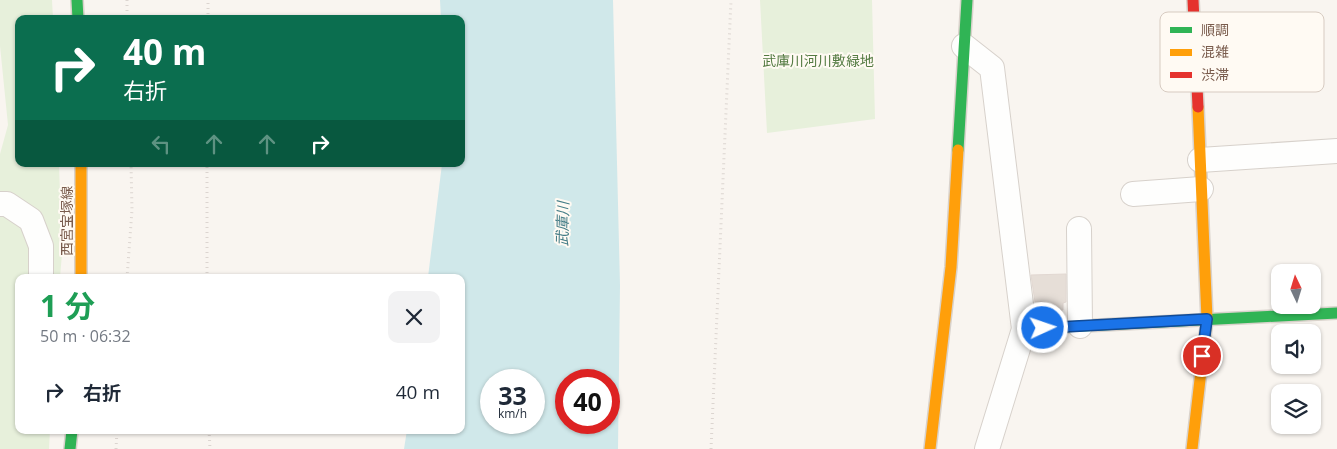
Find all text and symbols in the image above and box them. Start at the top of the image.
legend [1160,12,1324,92]
text: 順調 [1201,20,1229,39]
text: 40 m [123,28,206,75]
icon: right [40,35,105,100]
text: 混雑 [1201,42,1229,61]
park label: 武庫川河川敷緑地 [762,51,874,70]
text: 渋滞 [1201,65,1229,84]
text: 右折 [123,75,167,105]
icon: left [147,130,175,158]
icon: ahead [200,130,228,158]
icon: ahead [253,130,281,158]
icon: right [306,130,334,158]
street label: 西宮宝塚線 [57,186,76,256]
water label: 武庫川 [552,199,572,247]
north arrow [1271,264,1321,314]
map controls [1271,264,1321,434]
text: 1 分 [40,285,95,326]
button: close [388,291,440,343]
position arrow [1016,301,1068,353]
button: sound [1271,324,1321,374]
text: 50 m · 06:32 [40,325,131,347]
pin [1181,335,1223,377]
icon: arrive [1188,342,1216,370]
speed limit sign: 40 [555,369,620,434]
icon: right [40,378,68,406]
text: 33 [498,378,527,412]
text: 40 m [396,379,440,405]
text: 右折 [83,380,121,406]
button: layers [1271,384,1321,434]
text: km/h [498,405,527,422]

